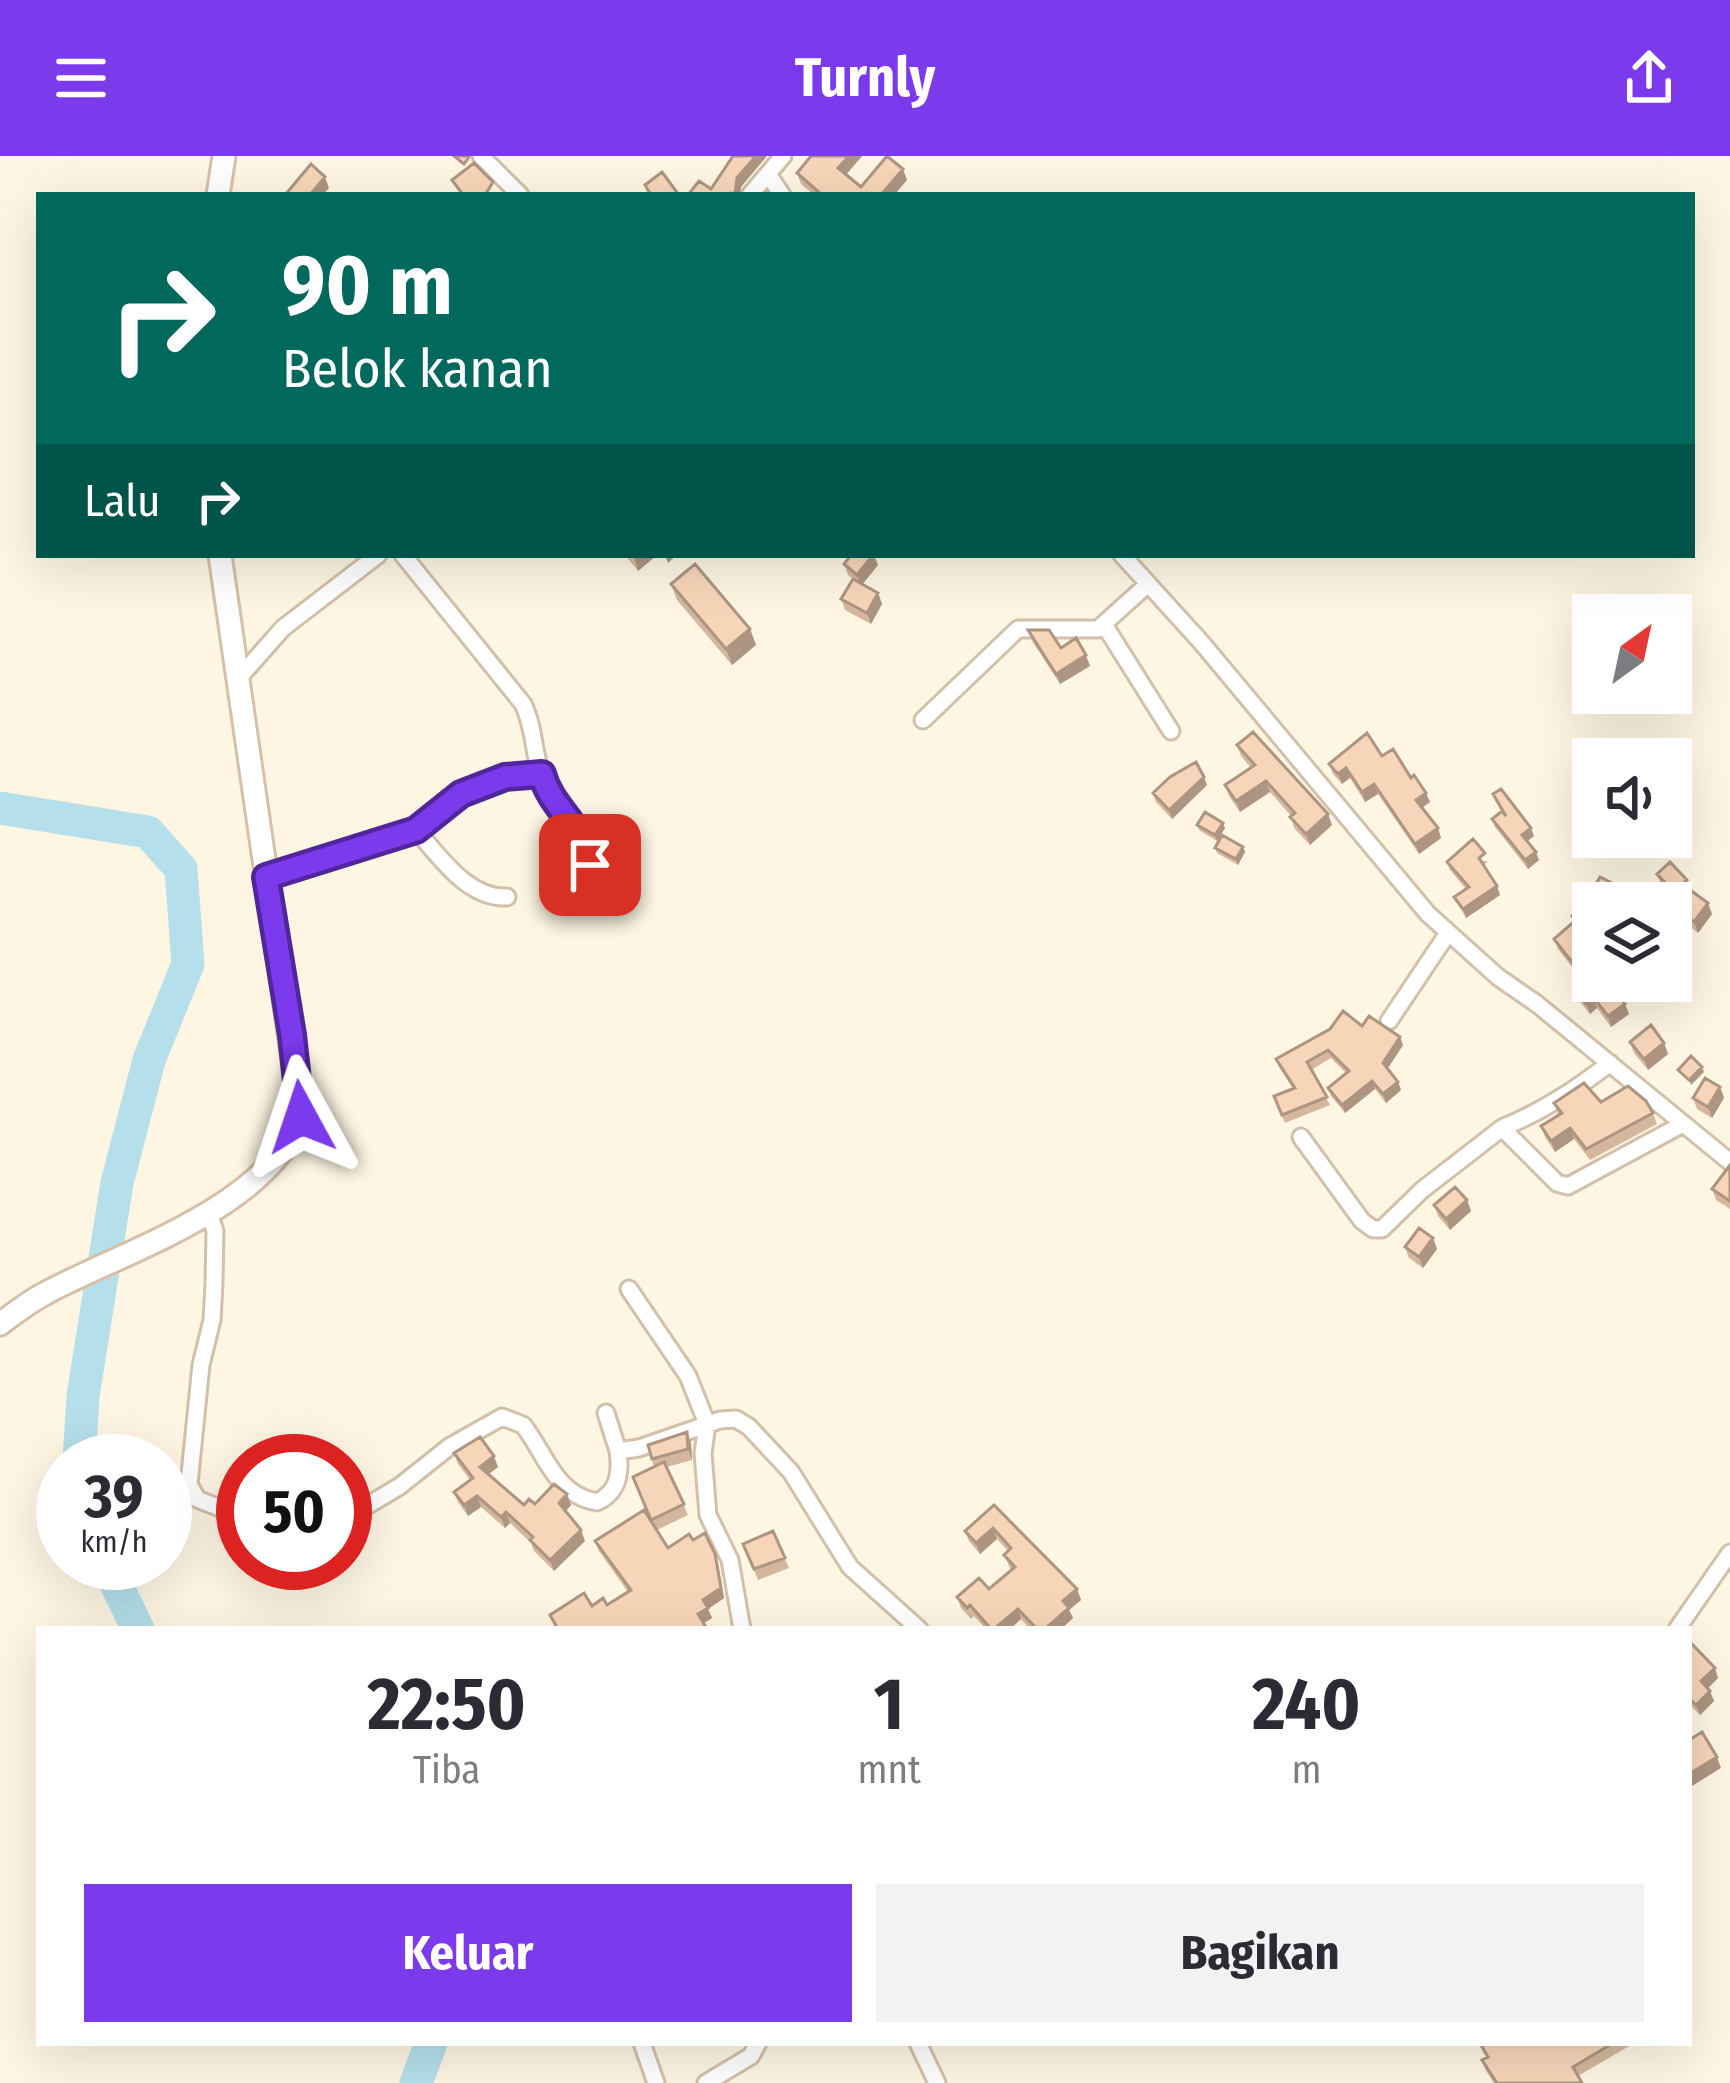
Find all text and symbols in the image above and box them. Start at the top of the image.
icon: menu [48,45,114,111]
icon: share [1616,45,1682,111]
text: Turnly [795,46,935,110]
text: 90 m [282,235,453,336]
icon: right [84,240,240,396]
text: Belok kanan [282,337,553,401]
icon: right [185,468,251,534]
text: Lalu [84,474,161,528]
north arrow [1572,594,1692,714]
map controls [1572,594,1692,1002]
button: sound [1572,738,1692,858]
pin [539,814,641,916]
icon: arrive [557,832,623,898]
button: layers [1572,882,1692,1002]
position arrow [238,1054,364,1180]
speed limit sign: 50 [216,1434,372,1590]
text: 39 [85,1461,143,1533]
text: km/h [81,1524,147,1560]
text: 22:50 [368,1662,526,1748]
text: 1 [874,1662,904,1748]
text: 240 [1252,1662,1360,1748]
text: Tiba [413,1747,480,1793]
text: mnt [857,1747,921,1793]
text: m [1291,1747,1321,1793]
button: Keluar [84,1884,852,2022]
button: Bagikan [876,1884,1644,2022]

